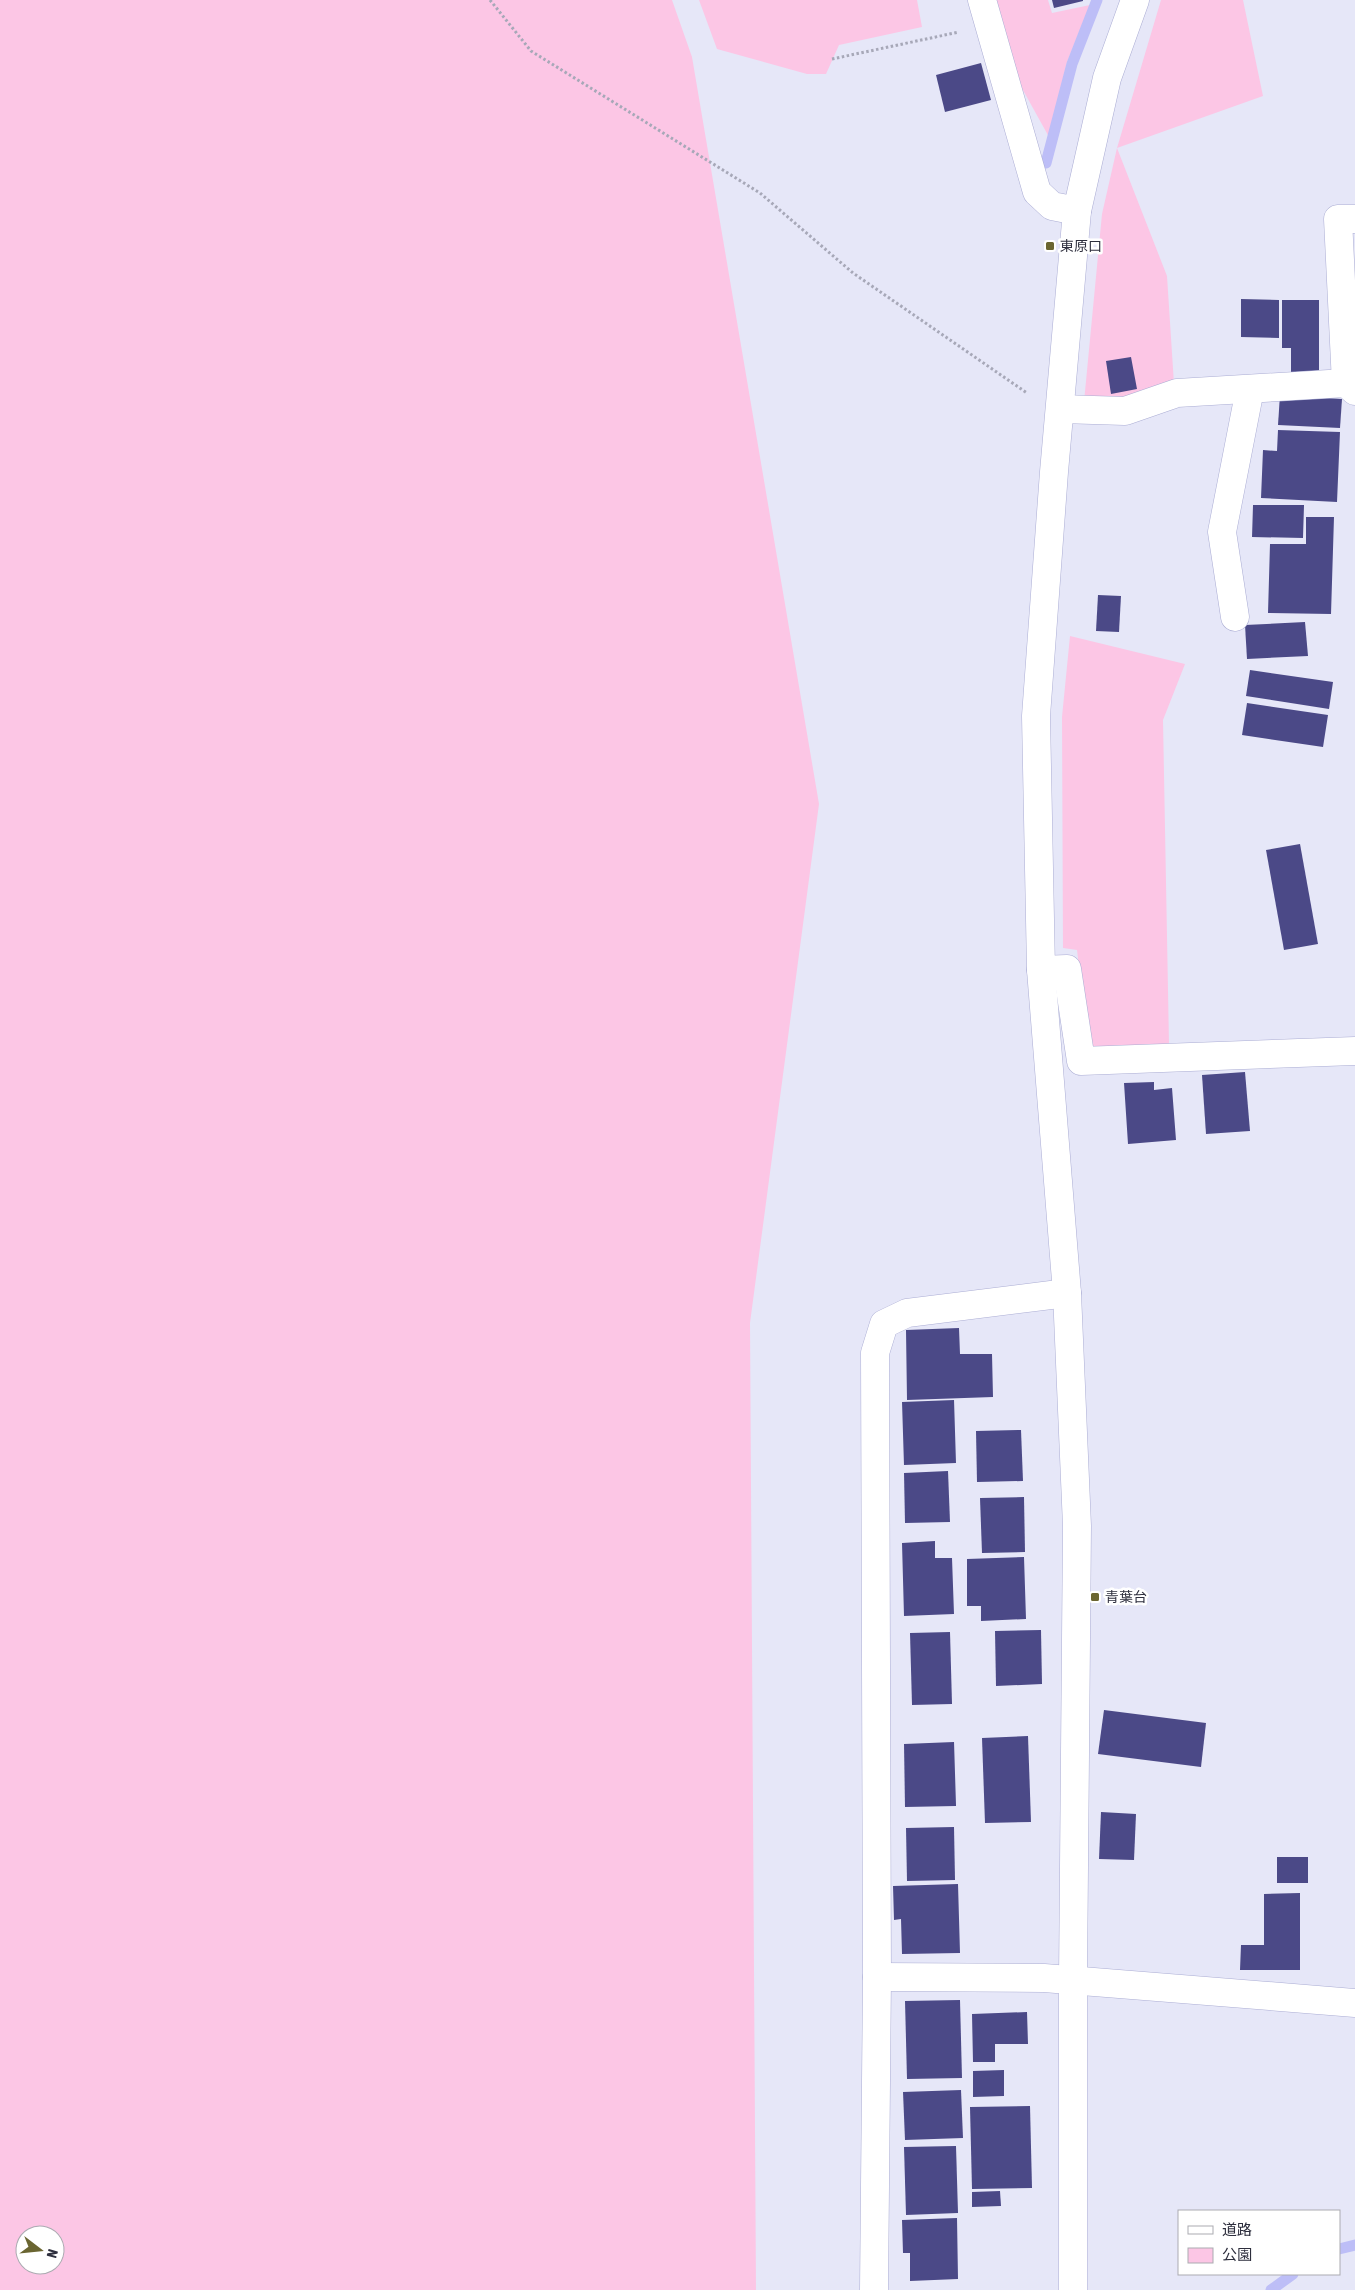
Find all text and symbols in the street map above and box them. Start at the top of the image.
place label: 東原口 [1060,238,1102,254]
marker: 東原口 [1044,240,1056,252]
place label: 青葉台 [1105,1589,1147,1605]
marker: 青葉台 [1089,1591,1101,1603]
legend [1178,2210,1340,2275]
text: 道路 [1222,2221,1252,2238]
north arrow [15,2225,65,2275]
text: 公園 [1222,2246,1252,2263]
text: N [44,2247,61,2260]

